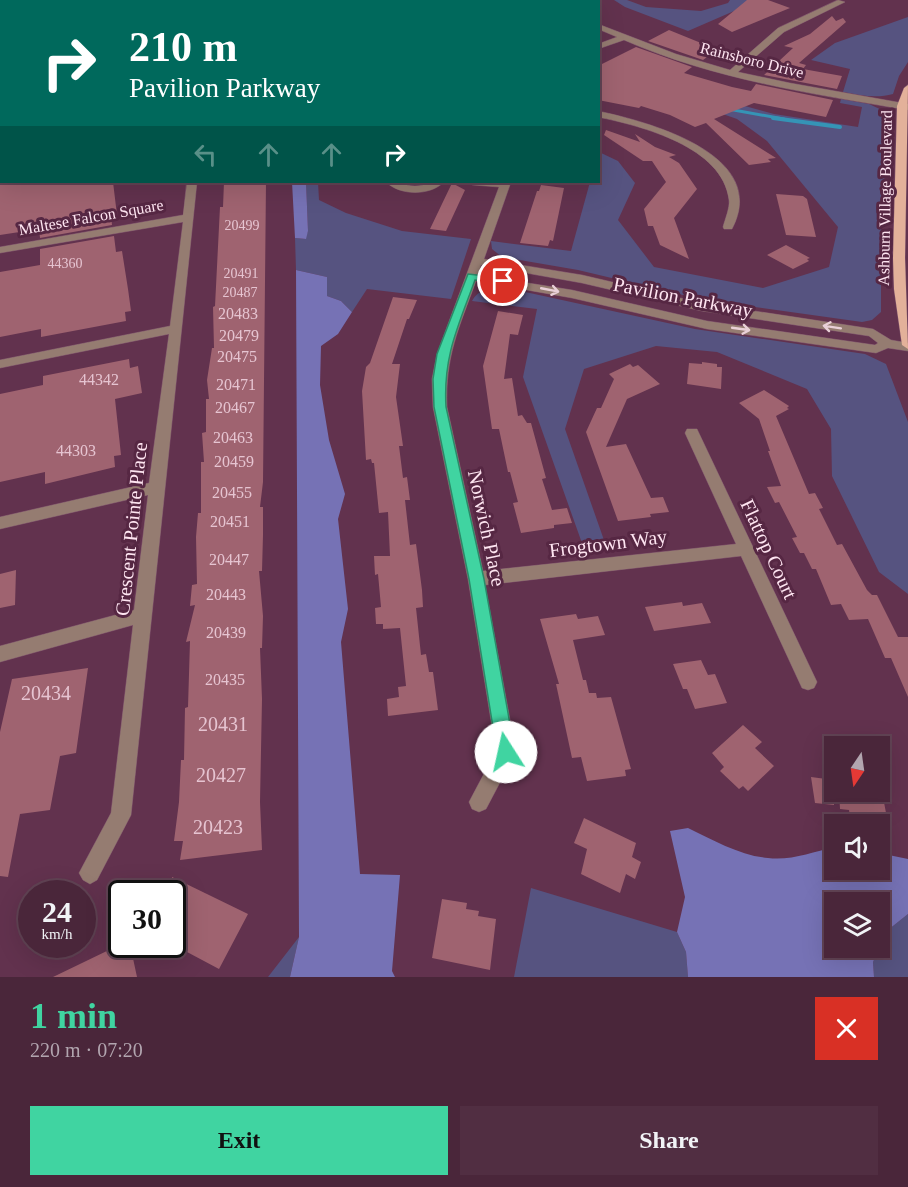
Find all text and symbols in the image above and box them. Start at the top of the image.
icon: right [30,24,108,102]
text: 210 m [129,24,238,70]
street label: Rainsboro Drive [698,39,806,81]
text: Pavilion Parkway [129,73,320,103]
street label: Ashburn Village Boulevard [875,110,896,286]
icon: left [189,138,222,171]
icon: ahead [252,138,285,171]
icon: ahead [315,138,348,171]
icon: right [378,138,411,171]
street label: Maltese Falcon Square [17,196,165,239]
house number: 20499 [225,218,260,233]
pin [477,255,528,306]
house number: 44360 [48,256,83,271]
icon: arrive [486,264,519,297]
house number: 20491 [224,266,259,281]
street label: Pavilion Parkway [611,273,755,322]
house number: 20487 [223,285,258,300]
one-way arrow [539,285,559,296]
house number: 20483 [218,305,258,322]
one-way arrow [823,322,843,333]
one-way arrow [730,324,750,335]
house number: 20479 [219,327,259,344]
house number: 20475 [217,348,257,365]
house number: 44342 [79,371,119,388]
house number: 20471 [216,376,256,393]
house number: 20467 [215,399,255,416]
house number: 20463 [213,429,253,446]
street label: Crescent Pointe Place [111,441,151,617]
house number: 44303 [56,442,96,459]
house number: 20459 [214,453,254,470]
street label: Norwich Place [464,468,510,588]
house number: 20455 [212,484,252,501]
street label: Flattop Court [735,496,802,603]
house number: 20451 [210,513,250,530]
street label: Frogtown Way [548,525,668,562]
house number: 20447 [209,551,249,568]
house number: 20443 [206,586,246,603]
house number: 20439 [206,624,246,641]
house number: 20435 [205,671,245,688]
house number: 20434 [21,682,71,704]
house number: 20431 [198,713,248,735]
position arrow [474,720,538,784]
north arrow [824,736,890,802]
map controls [824,736,890,958]
house number: 20427 [196,764,246,786]
button: sound [824,814,890,880]
house number: 20423 [193,816,243,838]
speed limit sign: 30 [108,880,186,958]
button: layers [824,892,890,958]
text: 24 [42,895,72,928]
text: km/h [42,926,72,942]
text: 1 min [30,996,117,1036]
button: close [815,997,878,1060]
text: 220 m · 07:20 [30,1039,143,1061]
button: Exit [30,1106,448,1175]
button: Share [460,1106,878,1175]

